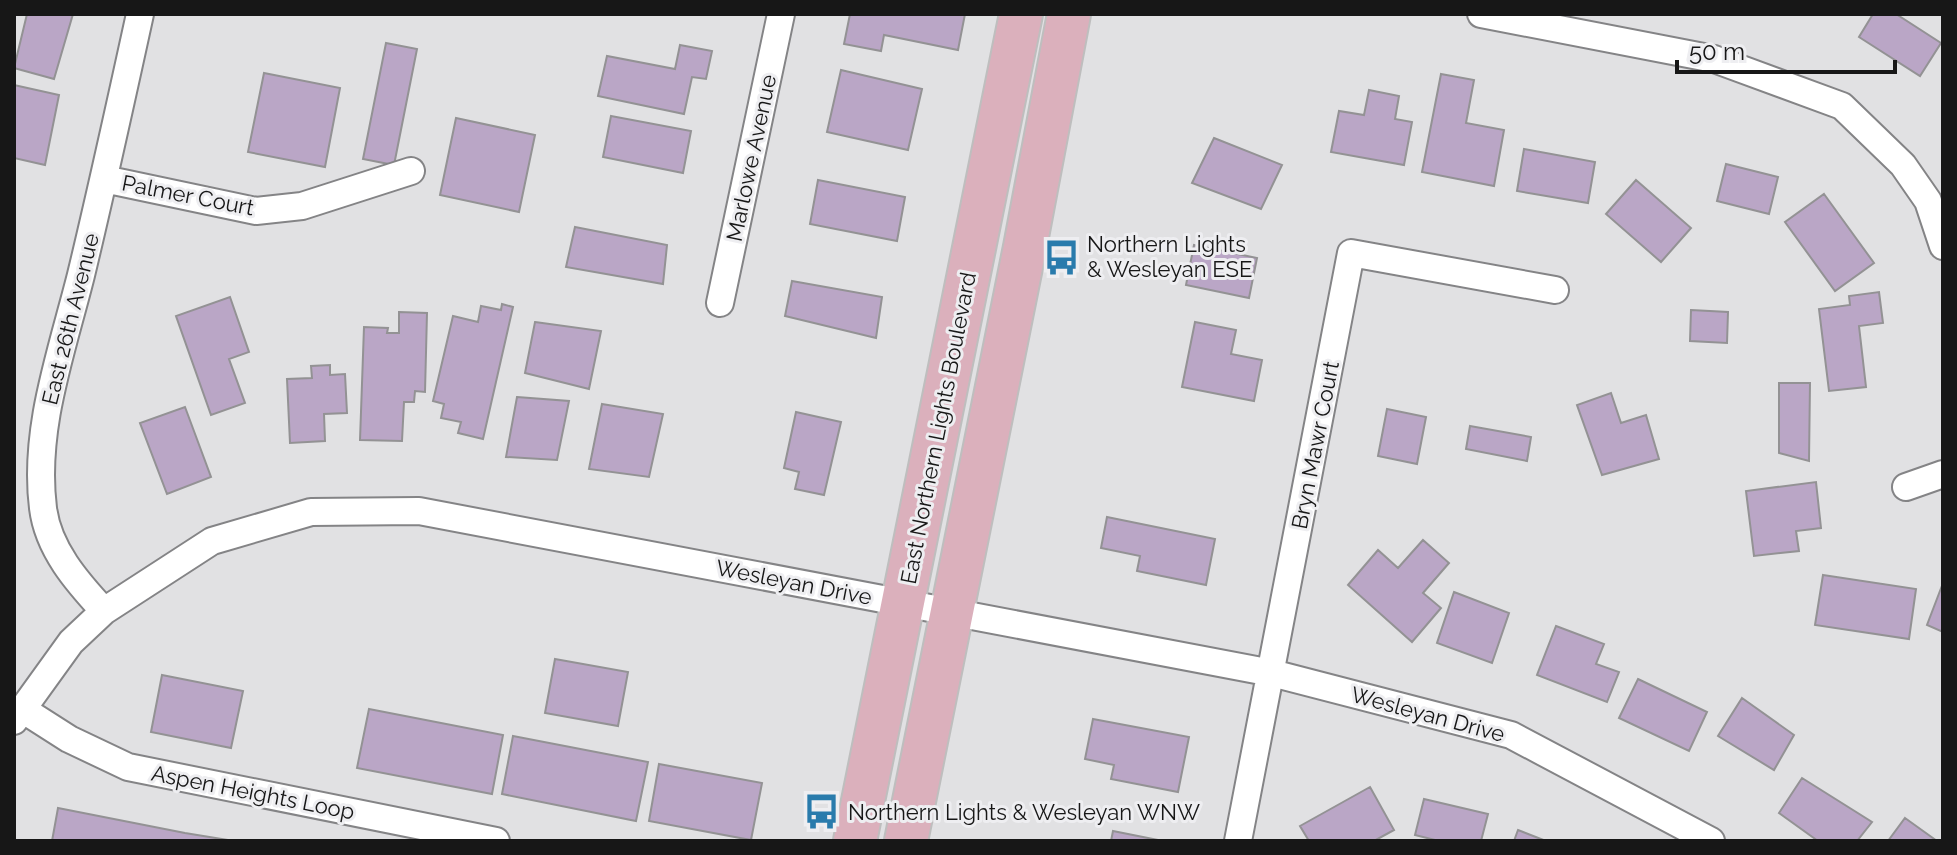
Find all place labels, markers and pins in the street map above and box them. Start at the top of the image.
place label: Northern Lights & Wesleyan ESE [1087,231,1252,282]
bus stop icon: Northern Lights & Wesleyan ESE [1042,238,1080,276]
bus stop icon: Northern Lights & Wesleyan WNW [803,793,841,831]
place label: Northern Lights & Wesleyan WNW [848,799,1200,825]

